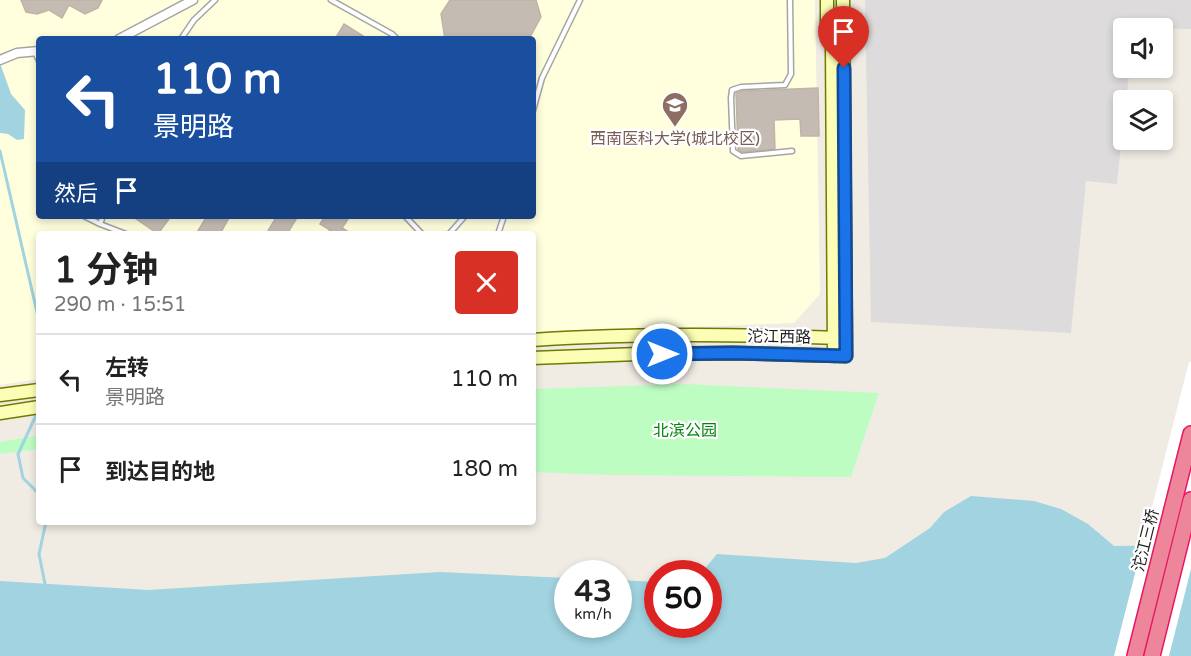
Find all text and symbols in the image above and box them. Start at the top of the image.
pin [818,6,869,68]
icon: arrive [827,15,860,48]
map controls [1113,18,1173,150]
button: sound [1113,18,1173,78]
text: 110 m [153,54,282,105]
icon: left [54,60,132,138]
school or university icon: 西南医科大学(城北校区) [660,90,690,128]
button: layers [1113,90,1173,150]
text: 景明路 [153,111,234,144]
place label: 西南医科大学(城北校区) [590,129,760,149]
icon: arrive [110,174,143,207]
text: 然后 [54,181,98,207]
text: 1 分钟 [54,249,158,292]
button: close [455,251,518,314]
text: 290 m · 15:51 [54,293,186,317]
position arrow [630,322,694,386]
street label: 沱江西路 [747,326,811,348]
text: 左转 [105,355,149,381]
icon: left [54,363,87,396]
text: 110 m [451,366,518,392]
text: 景明路 [105,386,165,410]
park label: 北滨公园 [653,421,717,441]
icon: arrive [54,453,87,486]
text: 180 m [451,456,518,482]
text: 到达目的地 [105,459,215,485]
street label: 沱江三桥 [1129,507,1163,574]
speed limit sign: 50 [644,560,722,638]
text: 43 [574,573,612,610]
text: km/h [574,605,612,623]

